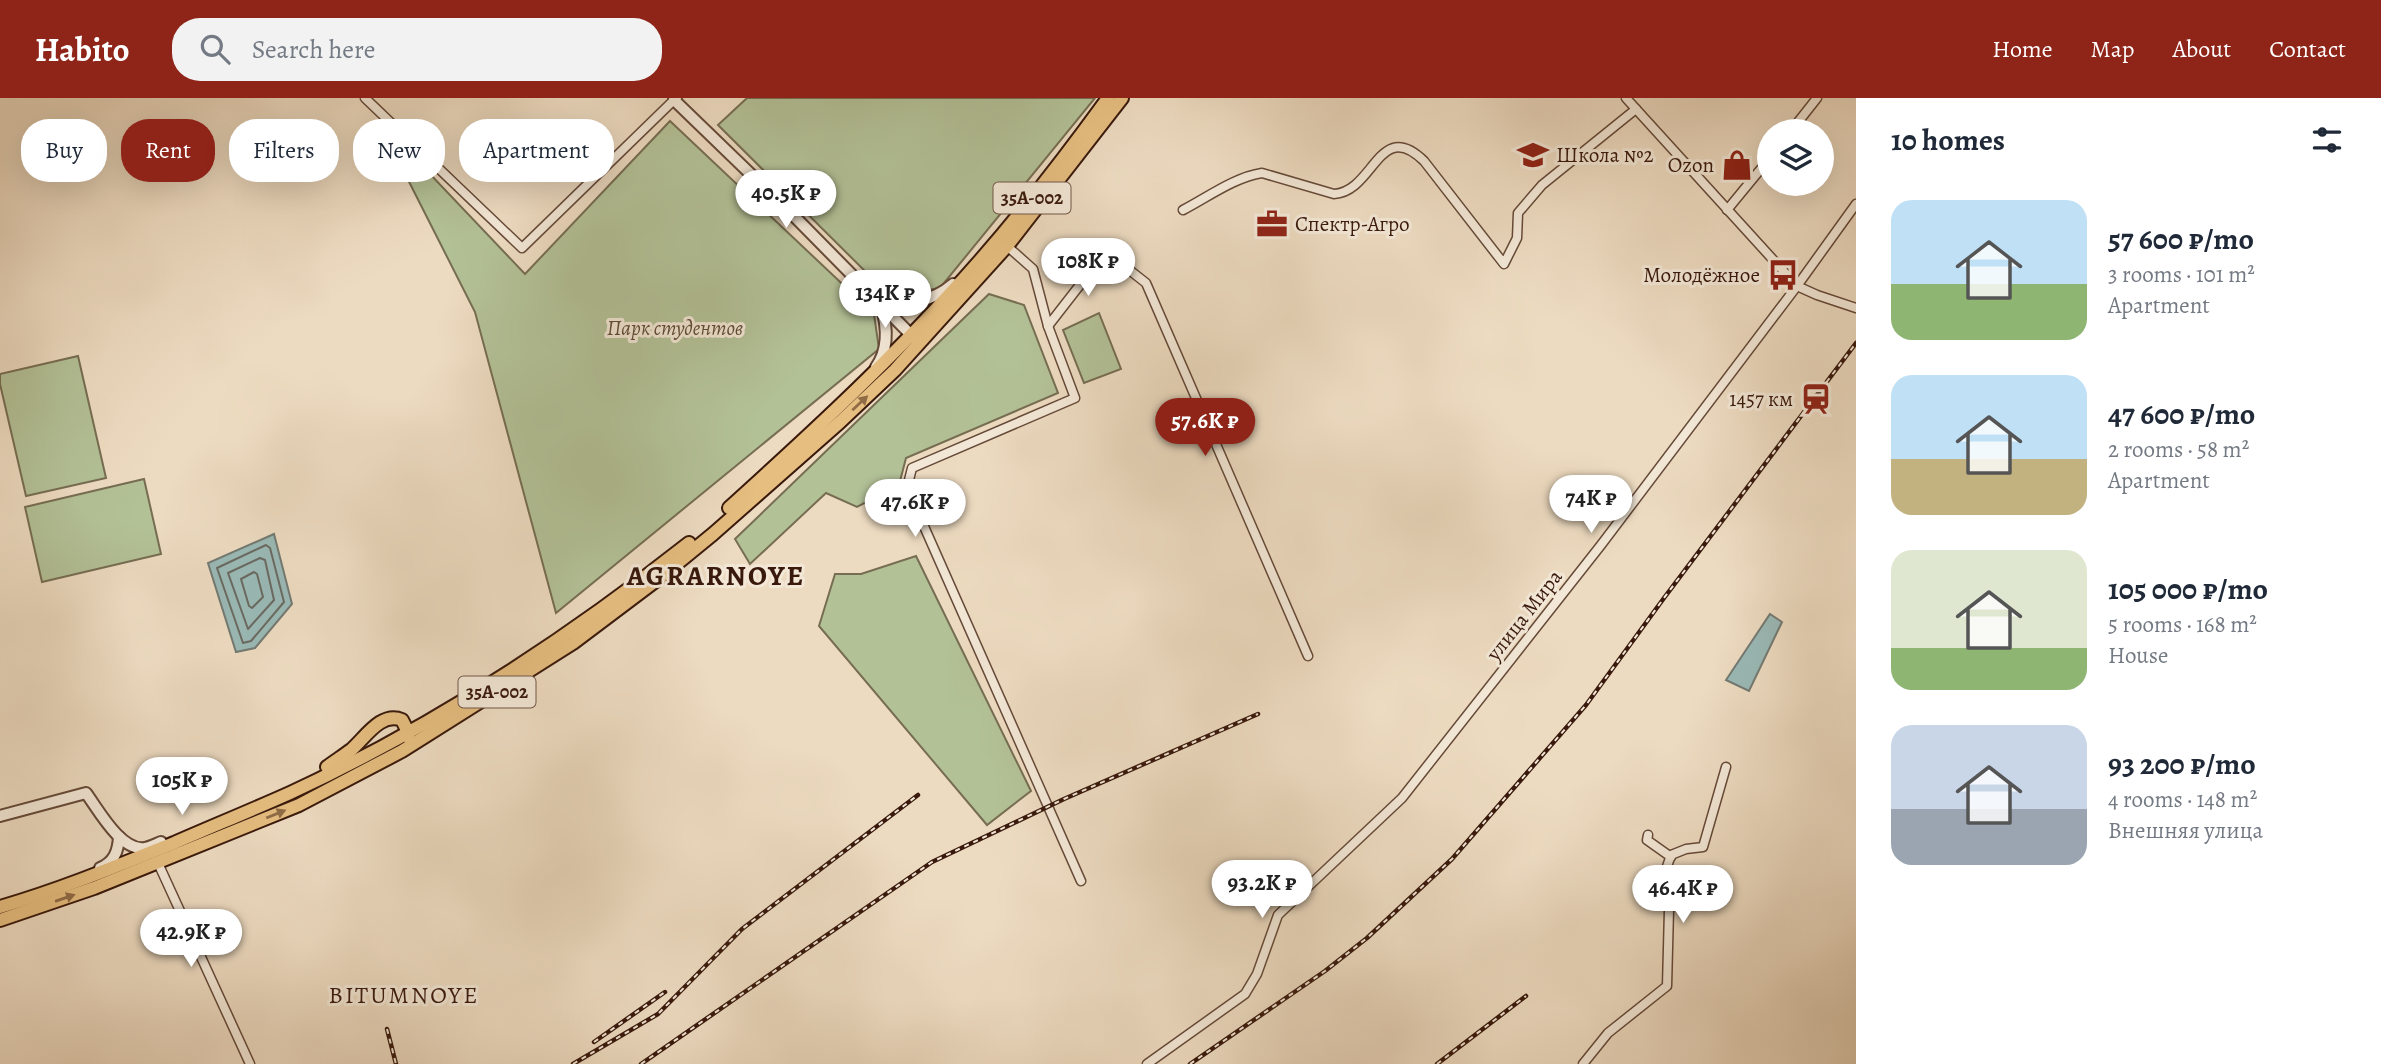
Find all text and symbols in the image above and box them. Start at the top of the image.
search box [172,18,662,81]
text: Habito [35,27,130,72]
icon: search [196,30,234,68]
text: Search here [252,32,375,67]
text: Home [1992,33,2053,65]
text: Map [2091,33,2135,65]
text: About [2173,33,2231,65]
text: Contact [2269,33,2346,65]
chip: Buy [21,119,107,182]
chip: Rent [121,119,215,182]
chip: Filters [229,119,339,182]
chip: New [353,119,445,182]
chip: Apartment [459,119,614,182]
map controls [1757,119,1834,196]
button: layers [1757,119,1834,196]
text: 10 homes [1891,120,2005,160]
icon: filters [2308,121,2346,159]
school or university icon: Школа №2 [1516,138,1550,172]
place label: Школа №2 [1556,141,1654,169]
shop icon: Ozon [1720,148,1754,182]
place label: Ozon [1668,151,1714,179]
pin: 40.5K ₽ [721,170,851,230]
text: 40.5K ₽ [751,177,821,208]
road number: 35А-002 [993,183,1070,214]
office icon: Спектр-Агро [1255,207,1289,241]
place label: Спектр-Агро [1295,210,1410,238]
text: 57 600 ₽/mo [2108,219,2254,259]
icon: home [1947,228,2031,312]
pin: 108K ₽ [1031,238,1145,298]
text: 108K ₽ [1057,245,1119,276]
bus stop icon: Молодёжное [1766,258,1800,292]
text: 3 rooms · 101 m² [2108,259,2255,290]
place label: Молодёжное [1643,261,1760,289]
pin: 134K ₽ [828,271,942,330]
text: 134K ₽ [855,277,915,308]
text: Apartment [2108,290,2210,321]
park label: Парк студентов [607,314,743,342]
station icon: 1457 км [1799,382,1833,416]
place label: 1457 км [1729,385,1793,413]
text: 47 600 ₽/mo [2108,394,2255,434]
one-way arrow [851,396,868,412]
pin: 57.6K ₽ [1140,398,1270,458]
icon: home [1947,403,2031,487]
text: 57.6K ₽ [1171,405,1239,436]
text: 2 rooms · 58 m² [2108,434,2249,465]
text: Apartment [2108,465,2210,496]
pin: 74K ₽ [1542,476,1640,535]
pin: 47.6K ₽ [850,480,980,539]
text: 74K ₽ [1565,482,1617,513]
text: 47.6K ₽ [881,486,949,517]
district label: AGRARNOYE [626,557,805,595]
street label: улица Мира [1479,563,1569,667]
text: 105 000 ₽/mo [2108,569,2268,609]
icon: home [1947,578,2031,662]
text: 5 rooms · 168 m² [2108,609,2257,640]
text: House [2108,640,2168,671]
road number: 35А-002 [458,677,536,708]
text: 93 200 ₽/mo [2108,744,2256,784]
icon: home [1947,753,2031,837]
pin: 105K ₽ [125,758,239,817]
text: 105K ₽ [152,764,212,795]
text: 4 rooms · 148 m² [2108,784,2257,815]
one-way arrow [266,808,287,819]
text: Внешняя улица [2108,815,2263,846]
pin: 93.2K ₽ [1197,860,1327,920]
pin: 46.4K ₽ [1618,866,1748,925]
text: 93.2K ₽ [1228,867,1296,898]
text: 46.4K ₽ [1648,872,1718,903]
one-way arrow [54,892,75,903]
pin: 42.9K ₽ [126,910,256,969]
text: 42.9K ₽ [156,916,226,947]
district label: BITUMNOYE [329,979,479,1011]

